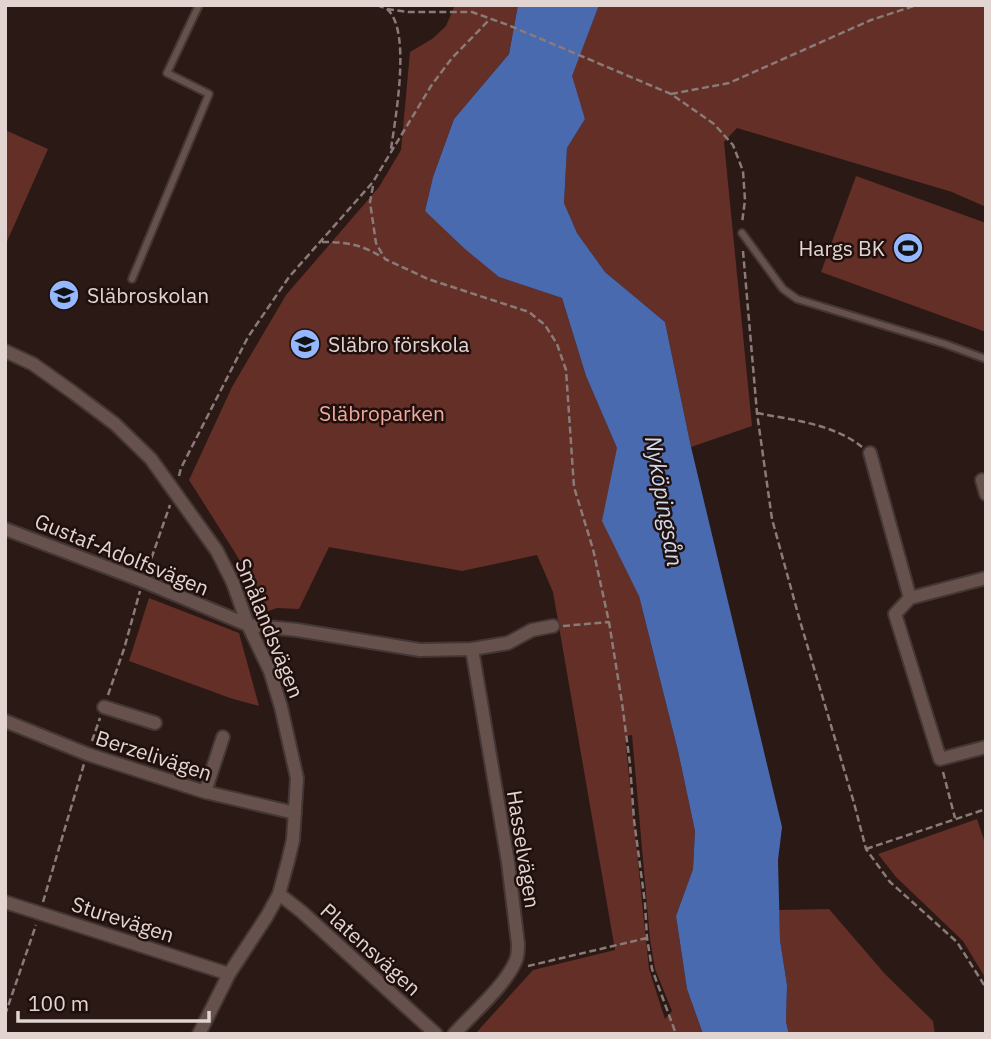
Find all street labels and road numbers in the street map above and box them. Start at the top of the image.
street label: Gustaf-Adolfsvägen [31,506,213,602]
street label: Smålandsvägen [229,554,311,702]
street label: Berzelivägen [92,723,216,787]
street label: Hasselvägen [501,788,547,910]
street label: Sturevägen [68,889,178,949]
street label: Platensvägen [315,896,427,1002]

